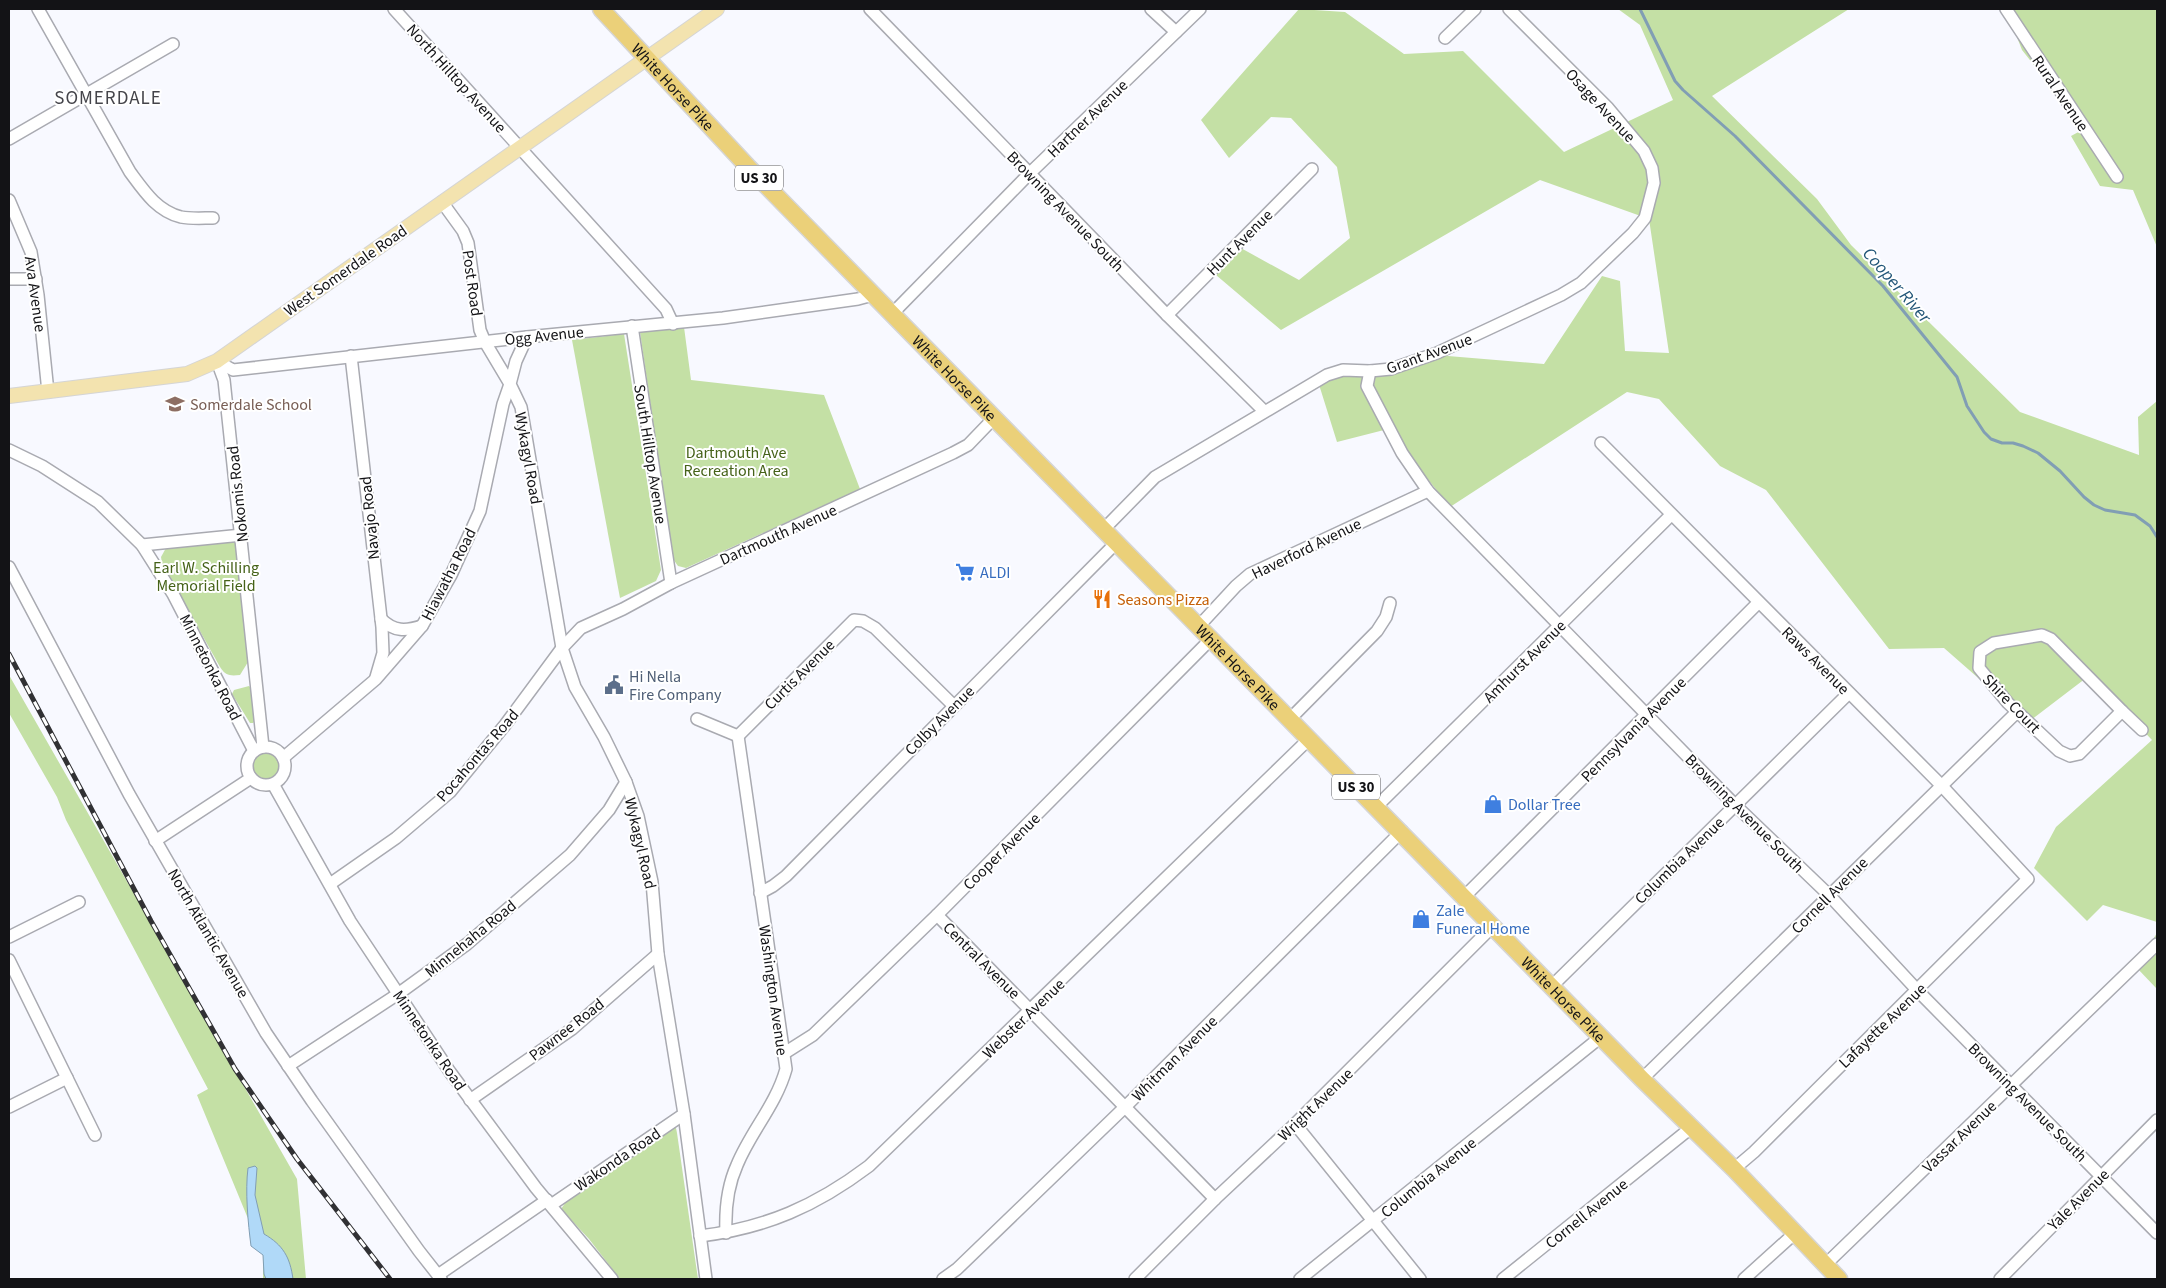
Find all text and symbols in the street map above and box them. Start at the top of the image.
street label: North Hilltop Avenue [401,19,511,138]
street label: White Horse Pike [626,39,719,136]
street label: Rural Avenue [2027,51,2094,136]
street label: Osage Avenue [1560,64,1640,147]
street label: Hartner Avenue [1043,75,1133,163]
district label: SOMERDALE [54,85,162,112]
street label: Browning Avenue South [1002,146,1129,277]
road number: US 30 [735,166,783,190]
street label: Hunt Avenue [1202,205,1278,281]
street label: West Somerdale Road [280,220,412,322]
water label: Cooper River [1857,242,1937,329]
street label: Post Road [456,249,488,318]
street label: Ava Avenue [19,255,51,334]
street label: Ogg Avenue [504,321,585,351]
street label: Grant Avenue [1383,328,1475,380]
street label: White Horse Pike [907,331,1001,426]
street label: South Hilltop Avenue [628,383,672,526]
school or university icon: Somerdale School [164,393,186,415]
place label: Somerdale School [190,394,312,416]
street label: Wykagyl Road [509,410,547,506]
park label: Dartmouth Ave Recreation Area [684,442,788,482]
street label: Nokomis Road [222,445,254,543]
street label: Navajo Road [355,475,385,561]
street label: Dartmouth Avenue [716,499,841,571]
street label: Haverford Avenue [1248,513,1365,585]
street label: Hiawatha Road [416,524,482,625]
park label: Earl W. Schilling Memorial Field [153,557,259,597]
supermarket icon: ALDI [954,561,976,583]
place label: ALDI [980,562,1011,584]
restaurant icon: Seasons Pizza [1091,588,1113,610]
place label: Seasons Pizza [1117,589,1210,611]
street label: Minnetonka Road [174,610,246,724]
street label: Amhurst Avenue [1478,615,1571,708]
street label: White Horse Pike [1190,620,1285,716]
street label: Raws Avenue [1776,622,1854,700]
street label: Curtis Avenue [759,634,840,715]
place label: Hi Nella Fire Company [629,666,722,706]
street label: Shire Court [1977,669,2046,739]
street label: Pennsylvania Avenue [1576,672,1691,787]
public building icon: Hi Nella Fire Company [603,674,625,696]
street label: Colby Avenue [900,681,980,761]
street label: Pocahontas Road [431,705,524,807]
street label: Browning Avenue South [1680,749,1809,878]
road number: US 30 [1332,774,1380,800]
shop icon: Dollar Tree [1482,793,1504,815]
place label: Dollar Tree [1508,794,1581,816]
street label: Wykagyl Road [619,795,661,891]
street label: Cooper Avenue [958,808,1045,895]
street label: Columbia Avenue [1630,812,1730,909]
street label: Cornell Avenue [1786,852,1873,939]
street label: North Atlantic Avenue [162,865,254,1002]
street label: Minnehaha Road [420,895,521,983]
place label: Zale Funeral Home [1436,900,1530,940]
shop icon: Zale Funeral Home [1410,908,1432,930]
street label: Central Avenue [938,917,1025,1004]
street label: Washington Avenue [753,923,793,1057]
street label: White Horse Pike [1516,952,1610,1048]
street label: Webster Avenue [978,974,1070,1064]
street label: Lafayette Avenue [1834,978,1931,1073]
street label: Minnetonka Road [387,986,471,1095]
street label: Pawnee Road [524,993,609,1066]
street label: Whitman Avenue [1127,1011,1223,1107]
street label: Browning Avenue South [1963,1038,2092,1167]
street label: Wright Avenue [1273,1063,1358,1146]
street label: Vassar Avenue [1918,1096,2002,1178]
street label: Wakonda Road [570,1123,665,1197]
street label: Columbia Avenue [1376,1132,1481,1223]
street label: Yale Avenue [2042,1164,2115,1236]
street label: Cornell Avenue [1541,1174,1633,1254]

